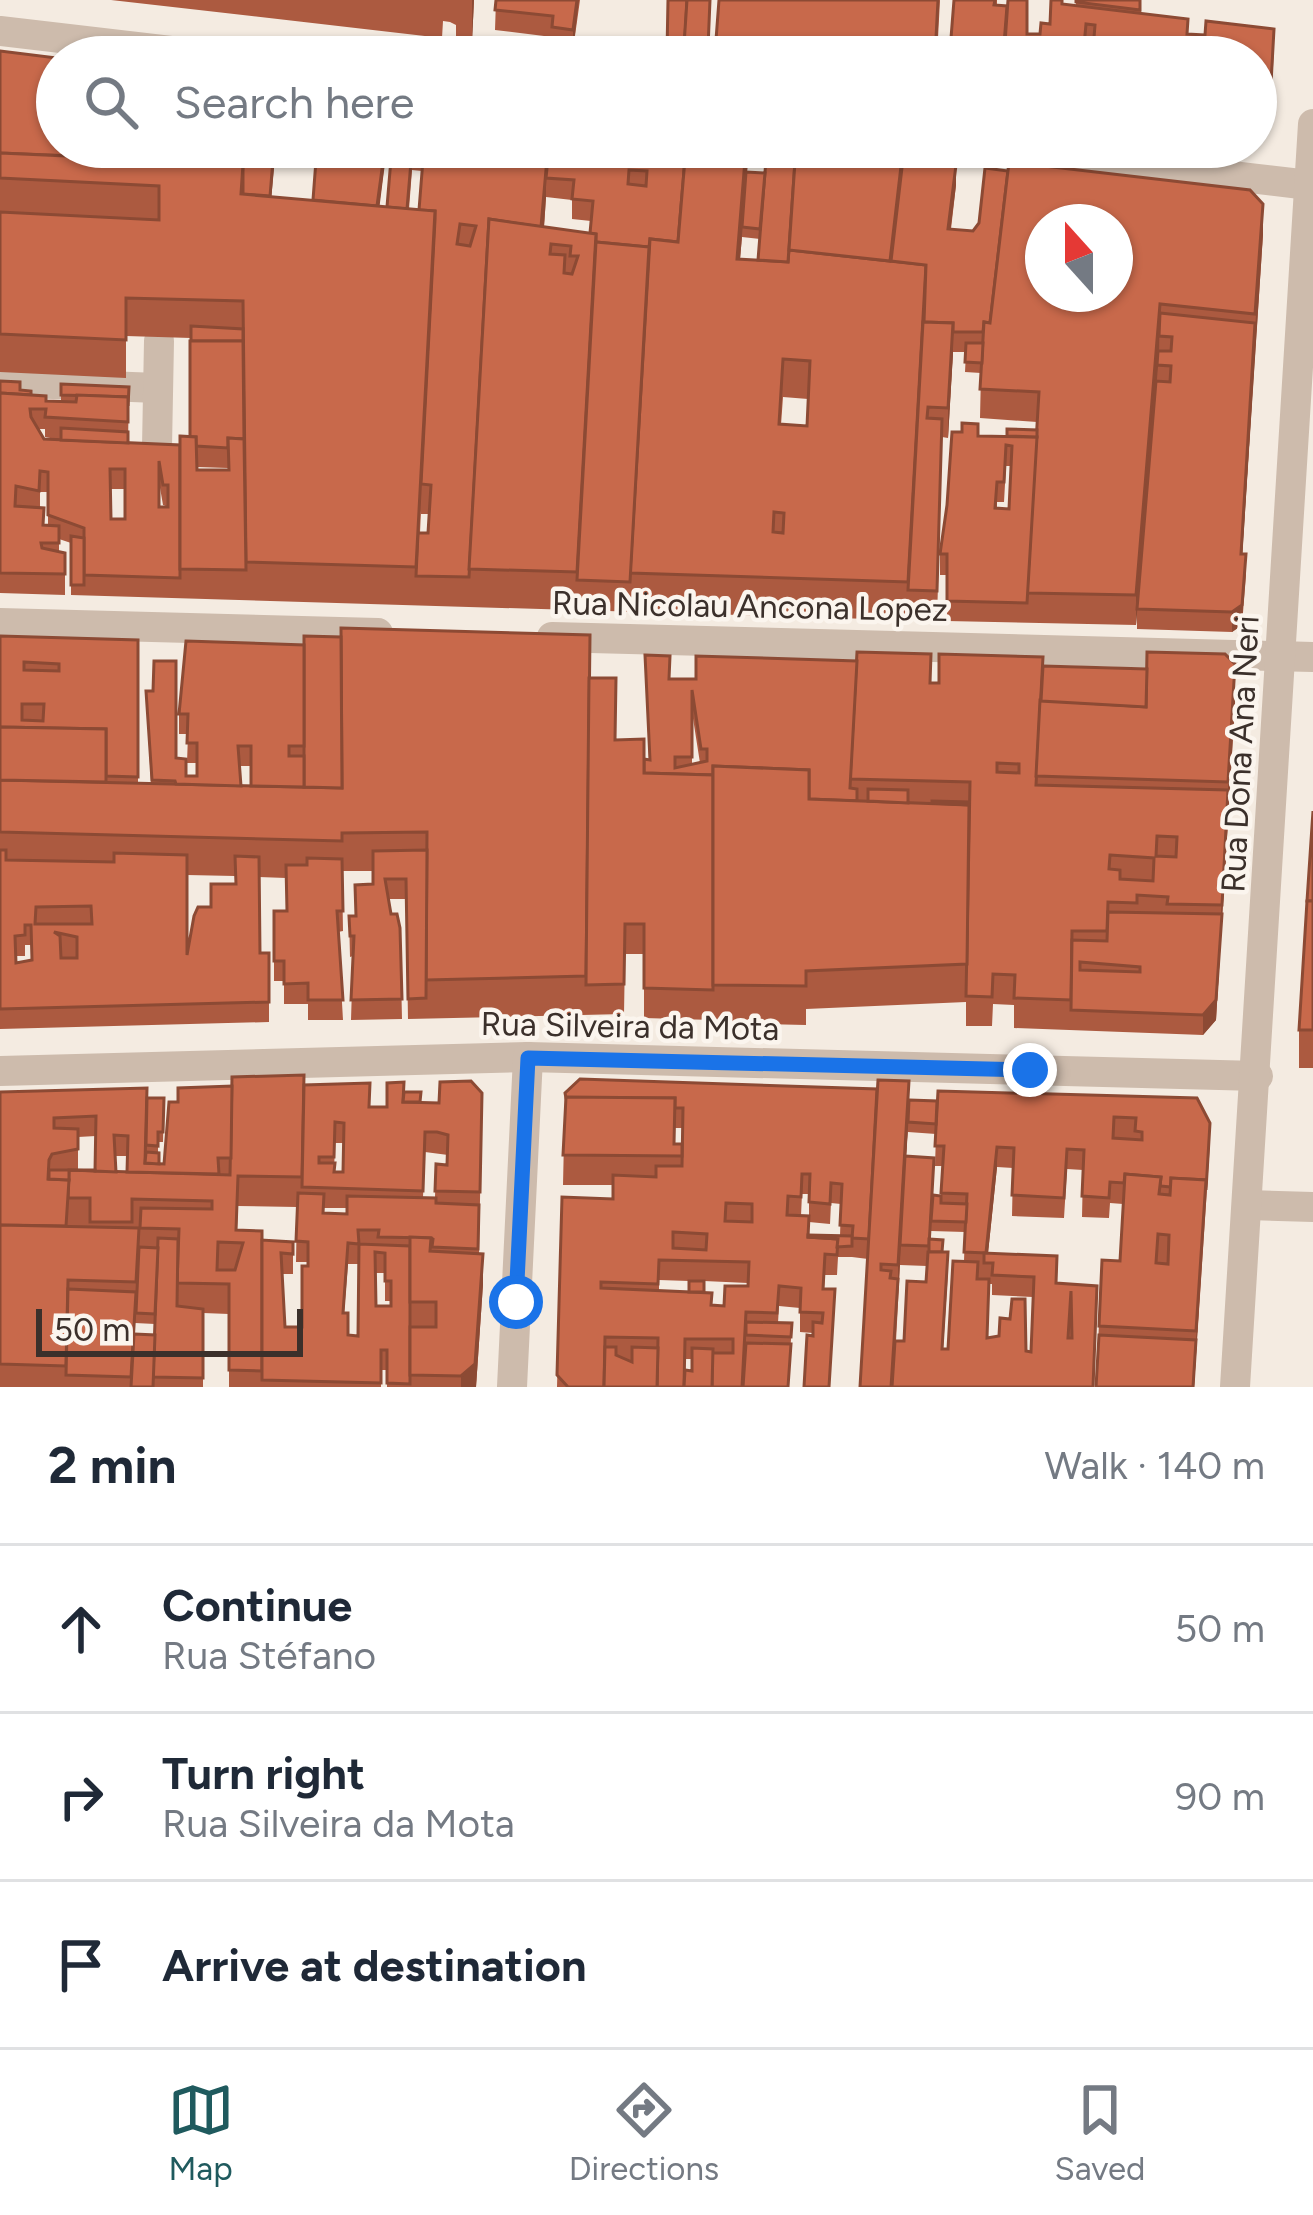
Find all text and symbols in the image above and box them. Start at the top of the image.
search box [36,36,1277,168]
icon: search [78,69,144,135]
text: Search here [174,75,414,129]
north arrow [1025,204,1133,312]
street label: Rua Nicolau Ancona Lopez [552,583,948,629]
street label: Rua Dona Ana Neri [1213,614,1267,894]
street label: Rua Silveira da Mota [480,1004,780,1048]
route end [1003,1043,1057,1097]
route start [489,1275,543,1329]
scale bar [36,1303,303,1356]
text: 50 m [54,1310,130,1349]
text: 2 min [48,1435,176,1496]
text: Walk · 140 m [1044,1442,1265,1489]
text: Continue [162,1578,352,1632]
icon: ahead [48,1596,114,1662]
text: 50 m [1175,1605,1265,1652]
text: Rua Stéfano [162,1632,376,1679]
text: Turn right [162,1746,365,1800]
icon: right [48,1764,114,1830]
text: 90 m [1175,1773,1265,1820]
text: Rua Silveira da Mota [162,1800,515,1847]
icon: arrive [48,1932,114,1998]
text: Arrive at destination [162,1938,586,1992]
tab: Map [168,2077,234,2188]
tab: Directions [569,2077,719,2188]
tab: Saved [1054,2077,1145,2188]

